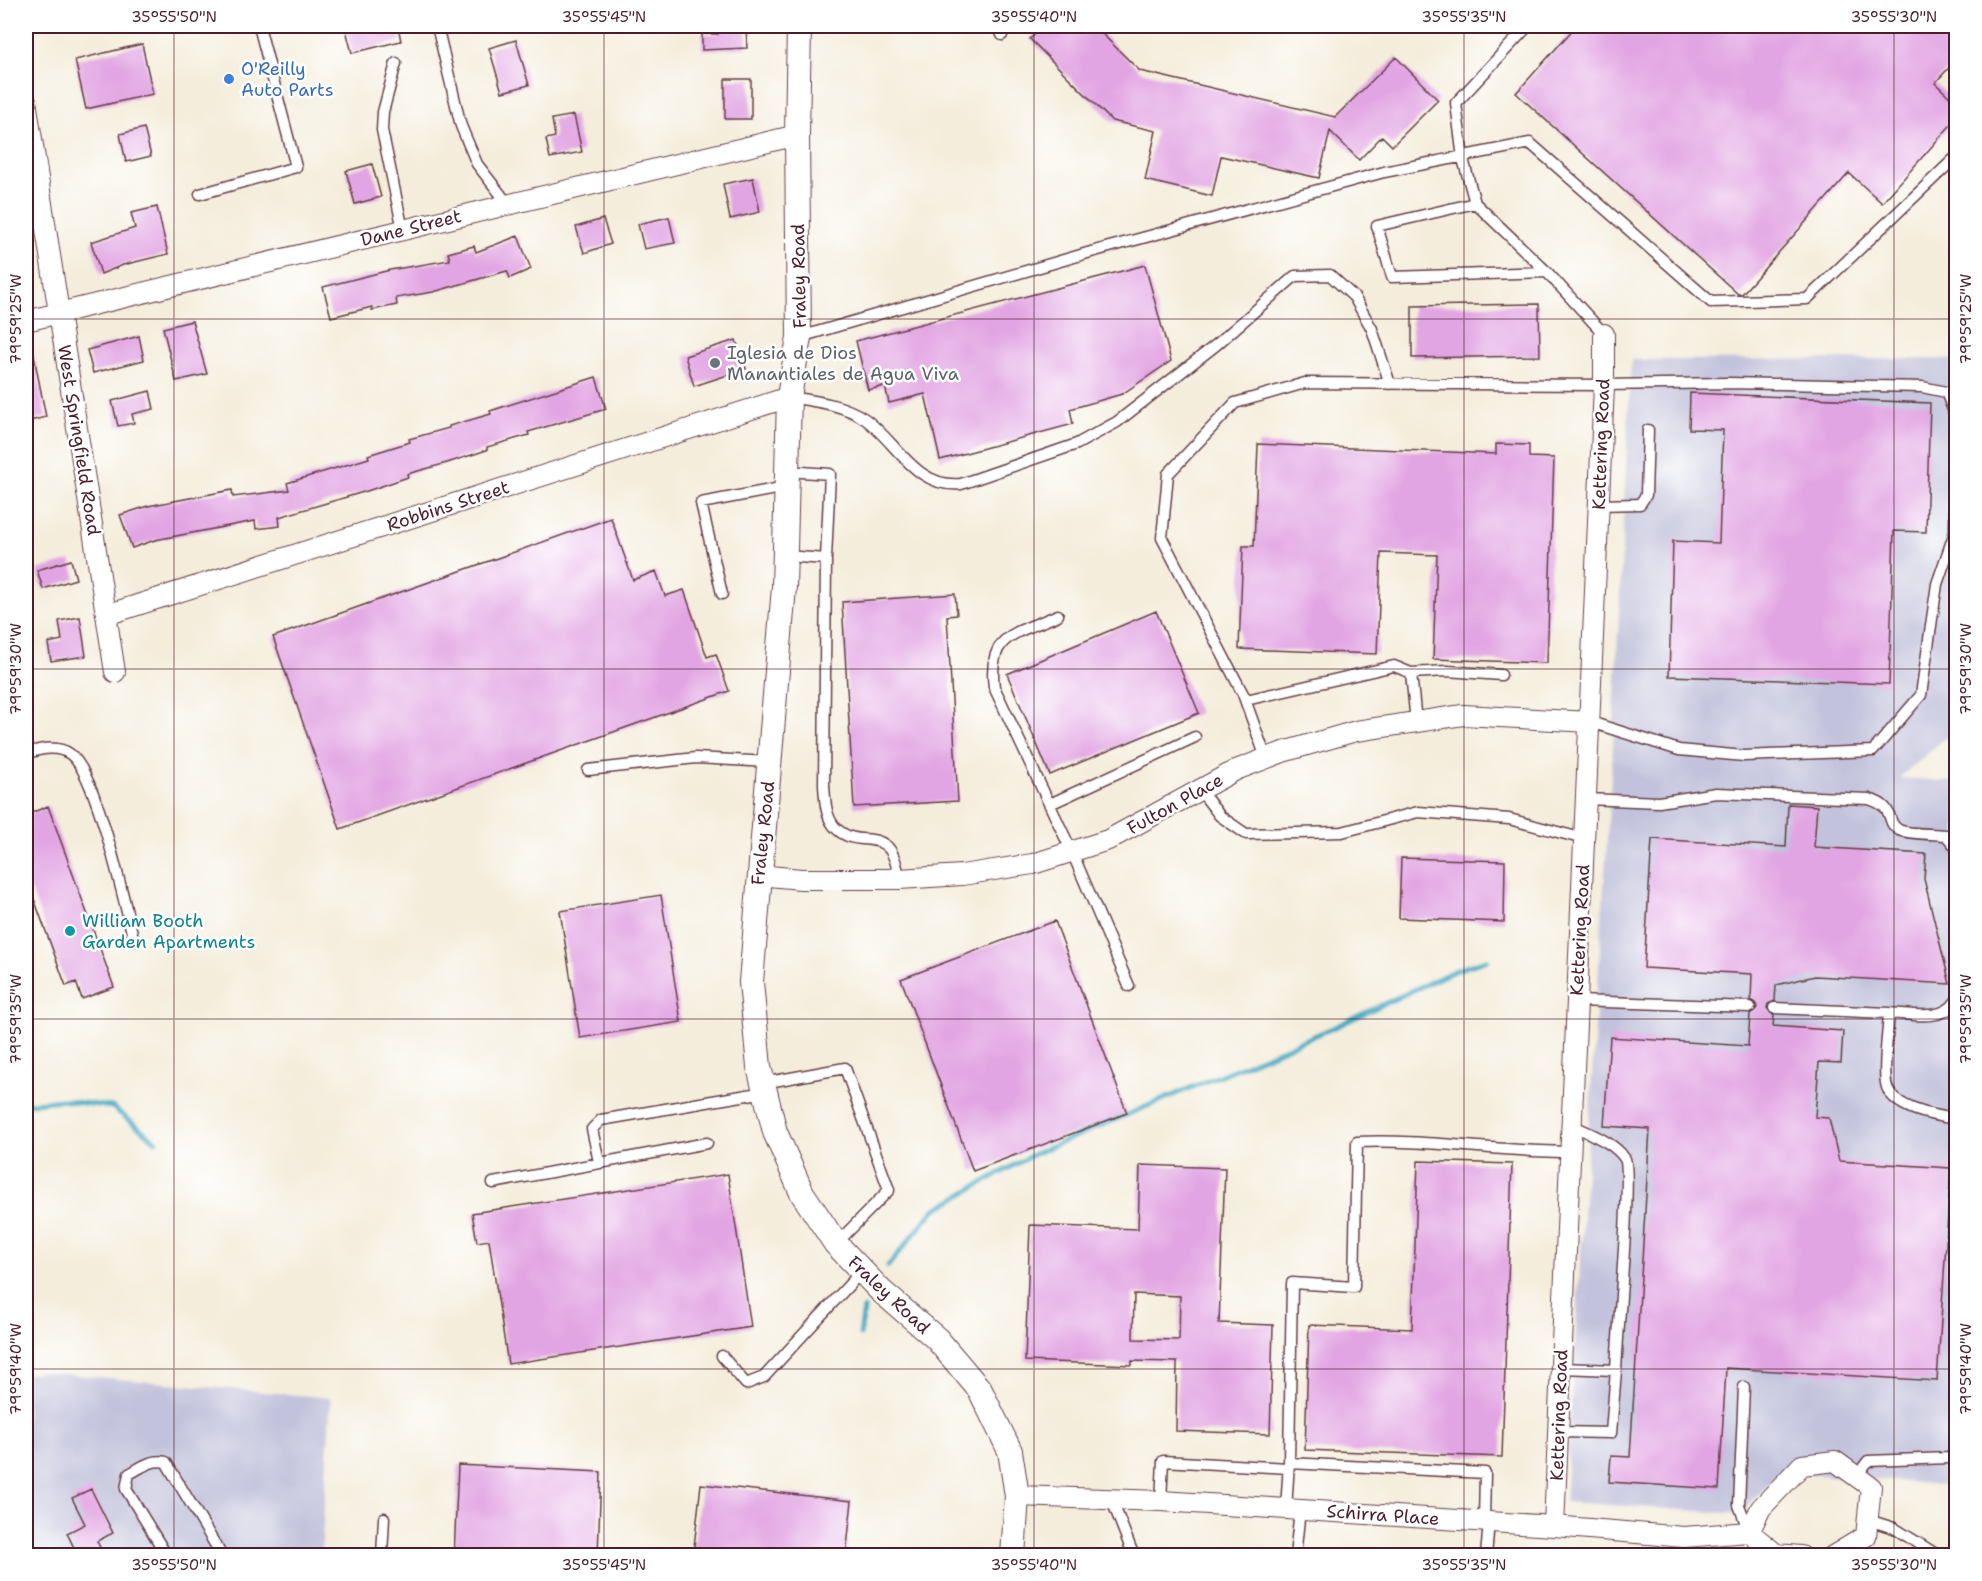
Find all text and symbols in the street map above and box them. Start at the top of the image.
text: 35°55'50"N [131,7,217,27]
text: 35°55'45"N [562,7,646,27]
text: 35°55'40"N [991,7,1077,27]
text: 35°55'35"N [1422,7,1506,27]
text: 35°55'30"N [1851,7,1937,27]
place label: O'Reilly Auto Parts [241,57,334,102]
marker: O'Reilly Auto Parts [222,72,236,86]
street label: Dane Street [358,204,464,252]
street label: Fraley Road [786,223,812,329]
text: 79°59'25"W [6,274,26,364]
text: 79°59'25"W [1956,274,1976,364]
place label: Iglesia de Dios Manantiales de Agua Viva [727,341,959,386]
street label: West Springfield Road [52,343,106,537]
marker: Iglesia de Dios Manantiales de Agua Viva [708,356,722,370]
street label: Kettering Road [1587,378,1615,510]
street label: Robbins Street [384,475,512,537]
text: 79°59'30"W [6,623,26,715]
text: 79°59'30"W [1956,623,1976,715]
street label: Fulton Place [1123,768,1227,840]
street label: Fraley Road [746,780,780,886]
street label: Kettering Road [1565,864,1595,996]
place label: William Booth Garden Apartments [82,909,255,954]
marker: William Booth Garden Apartments [63,924,77,938]
text: 79°59'35"W [6,974,26,1064]
text: 79°59'35"W [1956,974,1976,1064]
street label: Fraley Road [843,1251,935,1339]
text: 79°59'40"W [6,1323,26,1415]
text: 79°59'40"W [1956,1323,1976,1415]
street label: Kettering Road [1545,1349,1573,1481]
street label: Schirra Place [1326,1499,1440,1531]
text: 35°55'50"N [131,1555,217,1575]
text: 35°55'45"N [562,1555,646,1575]
text: 35°55'40"N [991,1555,1077,1575]
text: 35°55'35"N [1422,1555,1506,1575]
text: 35°55'30"N [1851,1555,1937,1575]

